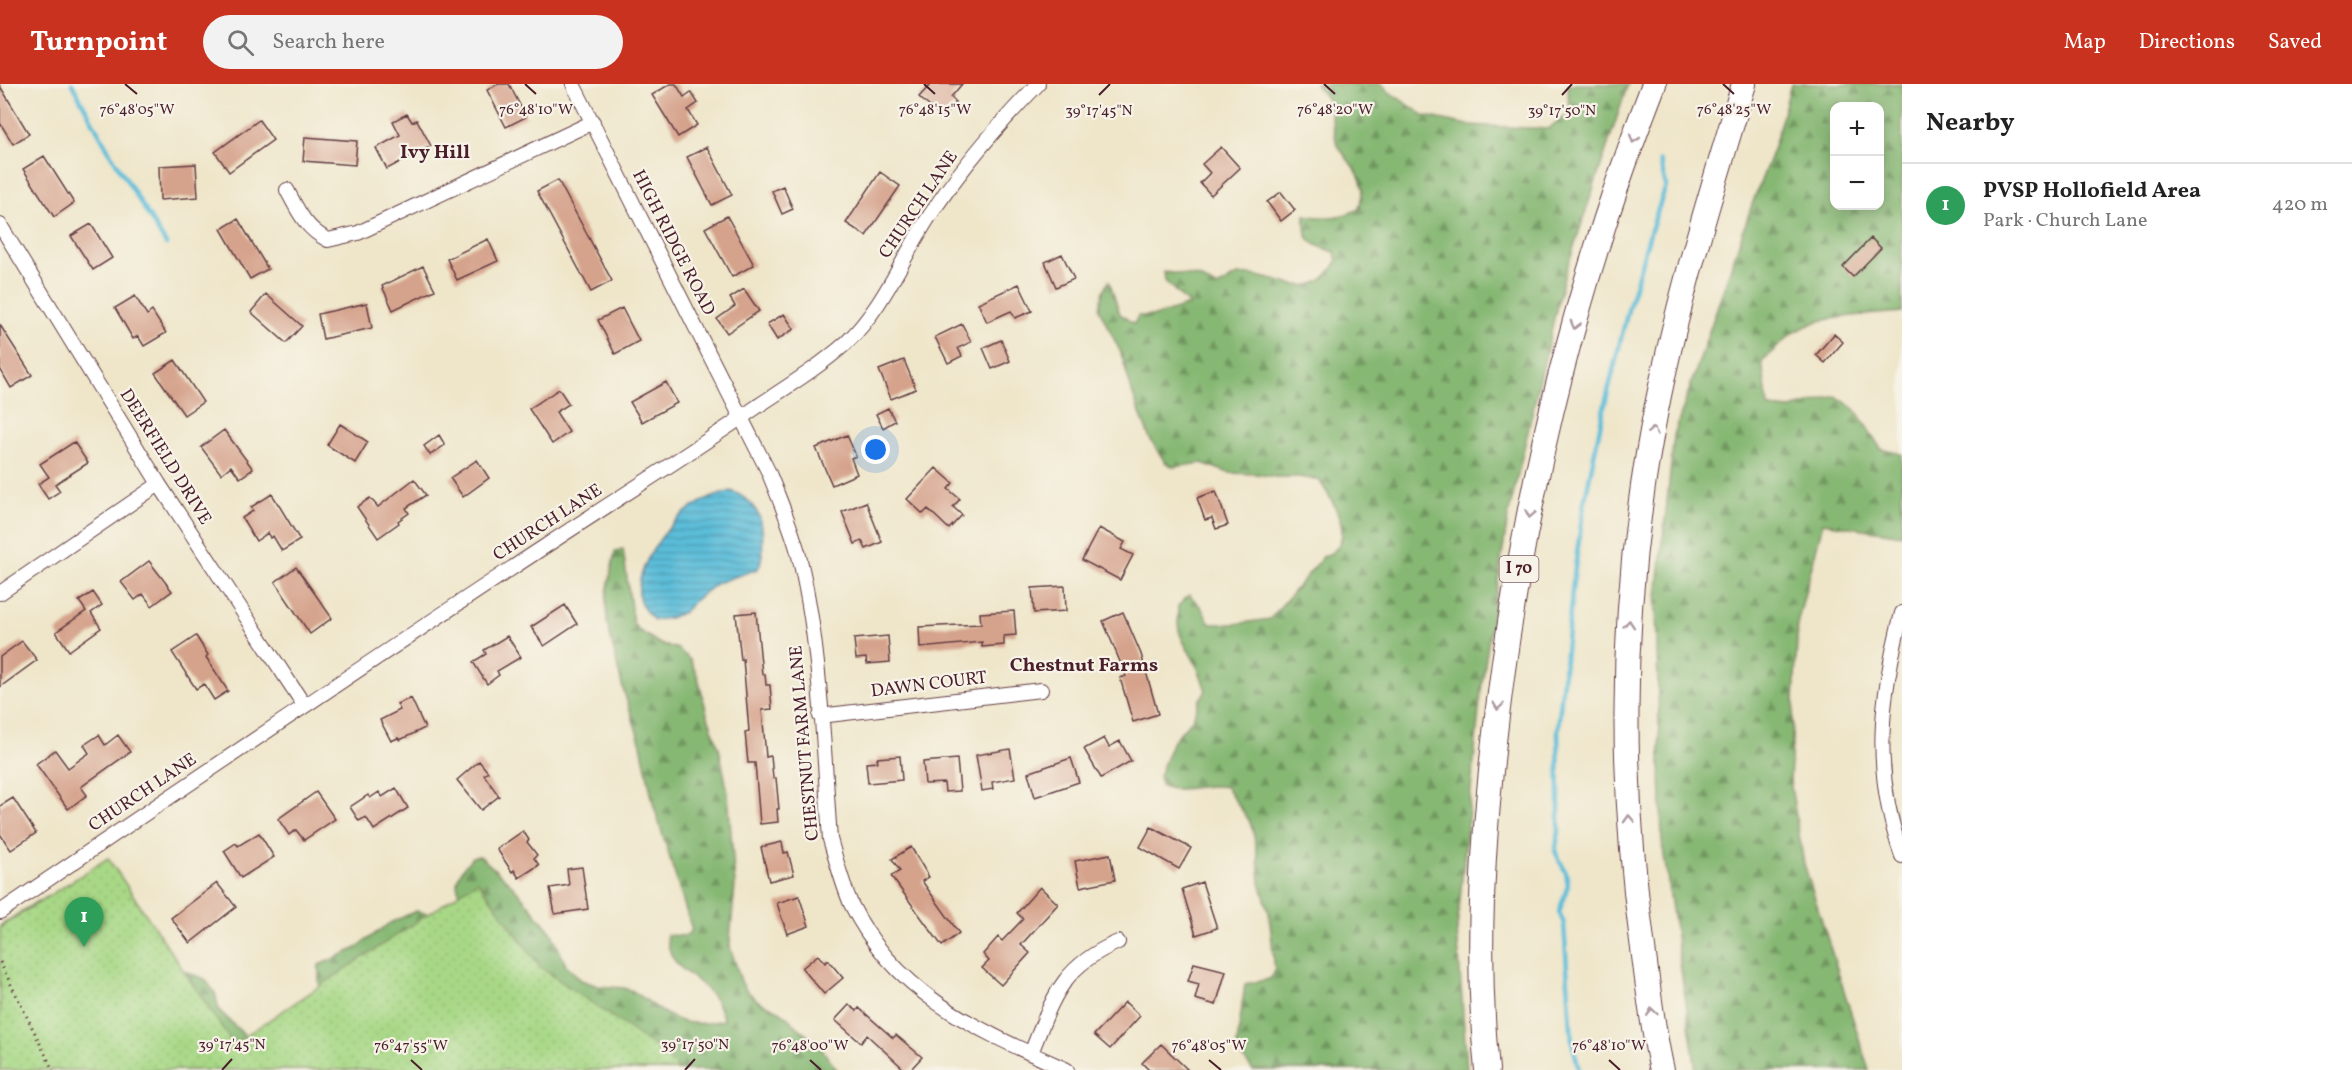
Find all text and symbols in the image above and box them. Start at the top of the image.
search box [203,15,623,69]
text: Turnpoint [30,23,167,62]
icon: search [224,26,257,59]
text: Search here [272,27,385,58]
text: Map [2064,28,2106,57]
text: Directions [2139,28,2235,57]
text: Saved [2268,28,2322,57]
text: 76°48'05"W [99,100,175,121]
text: 76°48'10"W [499,100,573,121]
text: 76°48'15"W [899,100,971,121]
text: 76°48'20"W [1297,100,1373,121]
text: 76°48'25"W [1697,100,1771,121]
text: 39°17'45"N [1065,101,1133,122]
text: 39°17'50"N [1528,101,1596,122]
map controls [1830,102,1884,210]
button: + [1830,102,1884,156]
text: Nearby [1926,105,2015,141]
one-way arrow [1628,133,1641,144]
district label: Ivy Hill [400,139,470,167]
street label: CHURCH LANE [874,146,965,264]
button: − [1830,156,1884,210]
street label: HIGH RIDGE ROAD [625,166,721,320]
text: PVSP Hollofield Area [1983,176,2201,207]
text: 1 [1941,191,1950,219]
text: 420 m [2272,191,2328,219]
text: Park · Church Lane [1983,207,2147,235]
one-way arrow [1569,319,1582,329]
street label: DEERFIELD DRIVE [113,384,217,530]
one-way arrow [1645,426,1658,436]
your location [861,435,890,464]
street label: CHURCH LANE [489,478,608,568]
one-way arrow [1524,509,1537,519]
road number: I 70 [1500,556,1538,582]
one-way arrow [1622,619,1635,628]
street label: CHESTNUT FARM LANE [784,644,826,842]
district label: Chestnut Farms [1010,652,1158,680]
street label: DAWN COURT [870,665,989,705]
one-way arrow [1492,702,1505,711]
street label: CHURCH LANE [84,747,202,838]
one-way arrow [1623,814,1636,823]
pin: 1 [64,898,104,947]
one-way arrow [1647,1008,1659,1017]
text: 39°17'45"N [198,1035,266,1056]
text: 39°17'50"N [661,1035,729,1056]
text: 76°47'55"W [374,1036,448,1057]
text: 76°48'00"W [771,1036,849,1057]
text: 76°48'05"W [1171,1036,1247,1057]
text: 76°48'10"W [1572,1036,1646,1057]

